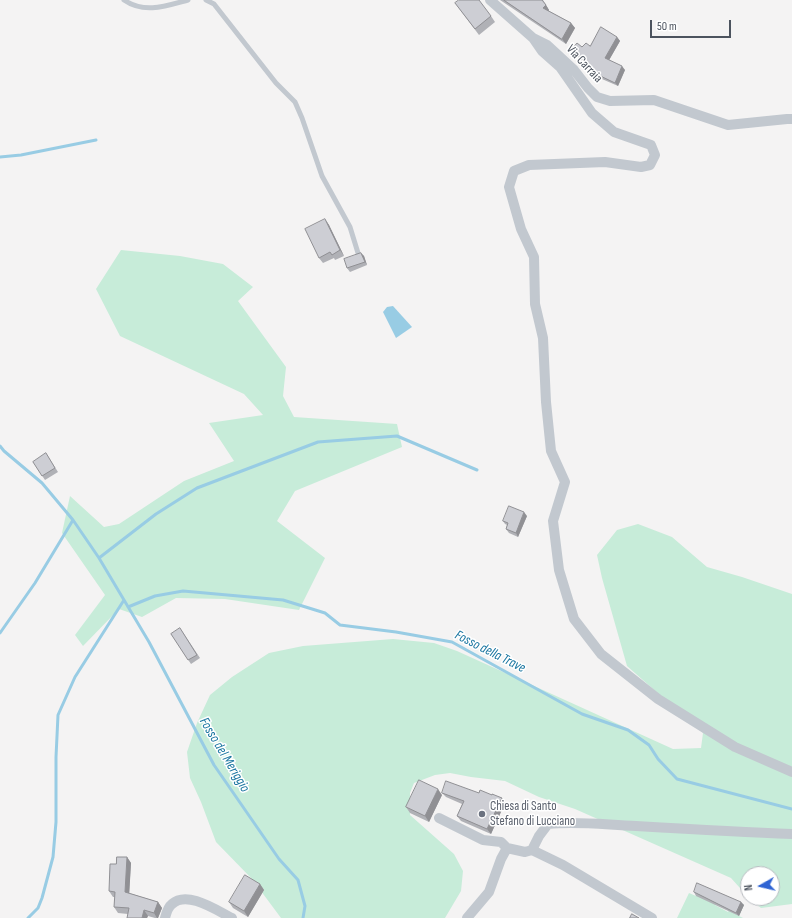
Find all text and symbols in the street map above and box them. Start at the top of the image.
scale bar [652,12,733,38]
text: 50 m [657,19,677,34]
street label: Via Carraia [563,42,605,86]
water label: Fosso della Trave [452,627,528,677]
water label: Fosso del Meriggio [195,715,253,795]
place label: Chiesa di Santo Stefano di Lucciano [490,799,575,830]
marker: Chiesa di Santo Stefano di Lucciano [477,809,487,819]
north arrow [740,866,780,906]
text: N [742,884,755,891]

